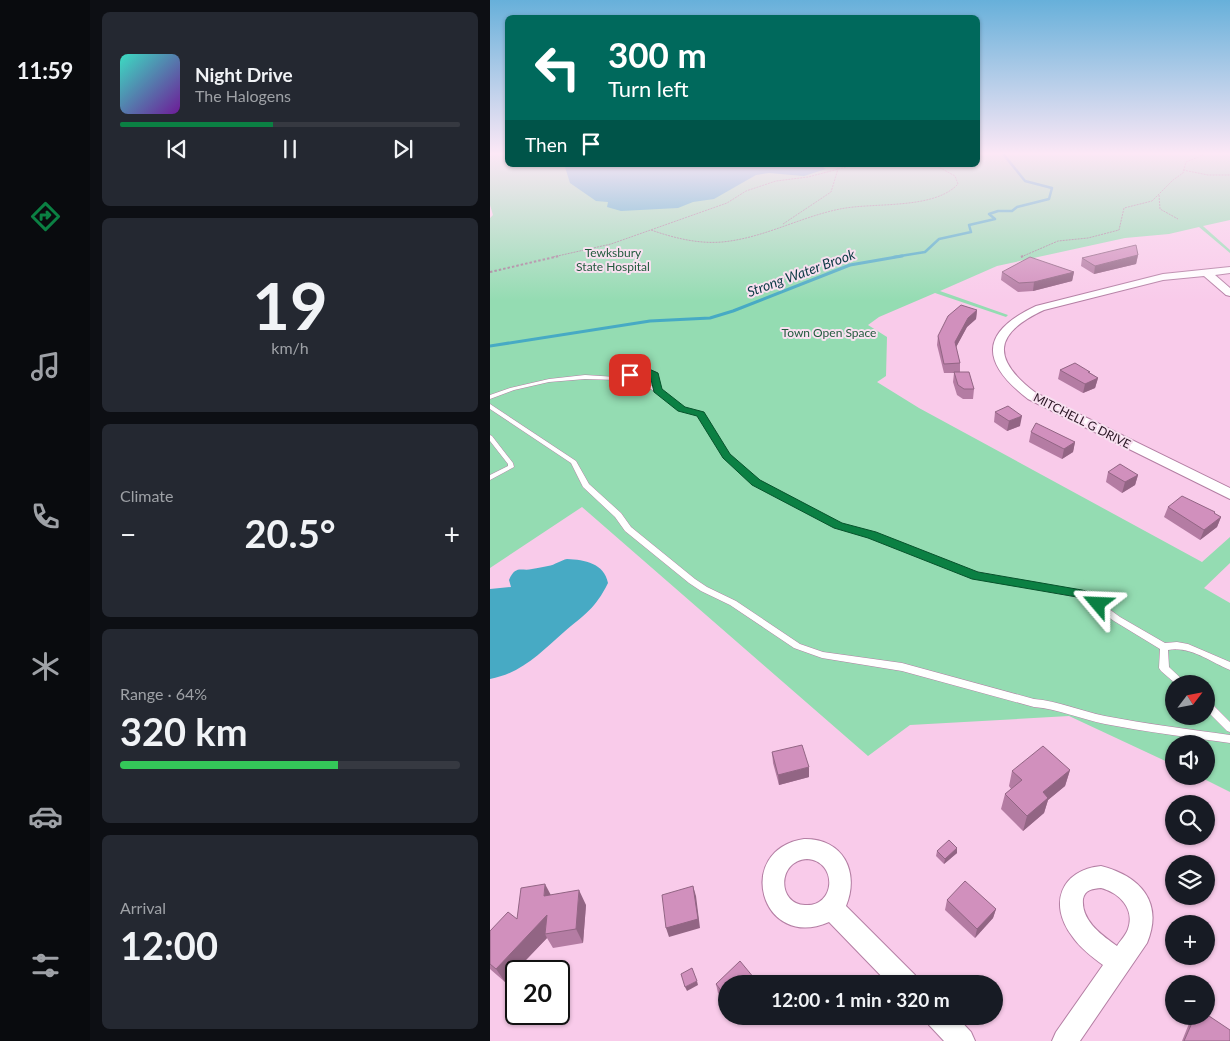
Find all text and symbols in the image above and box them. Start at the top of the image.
text: 300 m [608,33,707,75]
icon: left [525,35,590,100]
text: 11:59 [17,57,73,84]
text: Night Drive [195,63,293,86]
text: Turn left [608,75,689,102]
text: The Halogens [195,86,291,105]
icon: arrive [577,130,605,158]
text: Then [525,133,567,156]
icon: previous [163,135,191,163]
icon: pause [276,135,304,163]
icon: next [389,135,417,163]
icon: directions [28,199,63,234]
park label: Tewksbury State Hospital [576,245,650,274]
water label: Strong Water Brook [744,245,858,300]
text: 19 [252,266,328,344]
park label: Town Open Space [782,325,876,340]
text: km/h [271,338,309,357]
icon: music [28,349,63,384]
pin [609,354,651,396]
icon: arrive [616,361,644,389]
street label: MITCHELL G DRIVE [1031,390,1133,452]
text: Climate [120,486,173,505]
icon: phone [28,499,63,534]
text: 20.5° [245,510,335,556]
text: − [120,517,136,551]
text: + [444,517,460,551]
position arrow [1071,577,1123,629]
icon: climate [28,649,63,684]
north arrow [1165,675,1215,725]
map controls [1165,675,1215,1025]
text: Range · 64% [120,684,207,703]
text: 320 km [120,708,248,754]
button: sound [1165,735,1215,785]
button: search [1165,795,1215,845]
icon: car [28,799,63,834]
button: layers [1165,855,1215,905]
text: Arrival [120,898,166,917]
button: + [1165,915,1215,965]
text: 12:00 [120,922,218,968]
icon: filters [28,948,63,983]
speed limit sign: 20 [505,960,570,1025]
button: − [1165,975,1215,1025]
text: 12:00 · 1 min · 320 m [771,988,950,1011]

